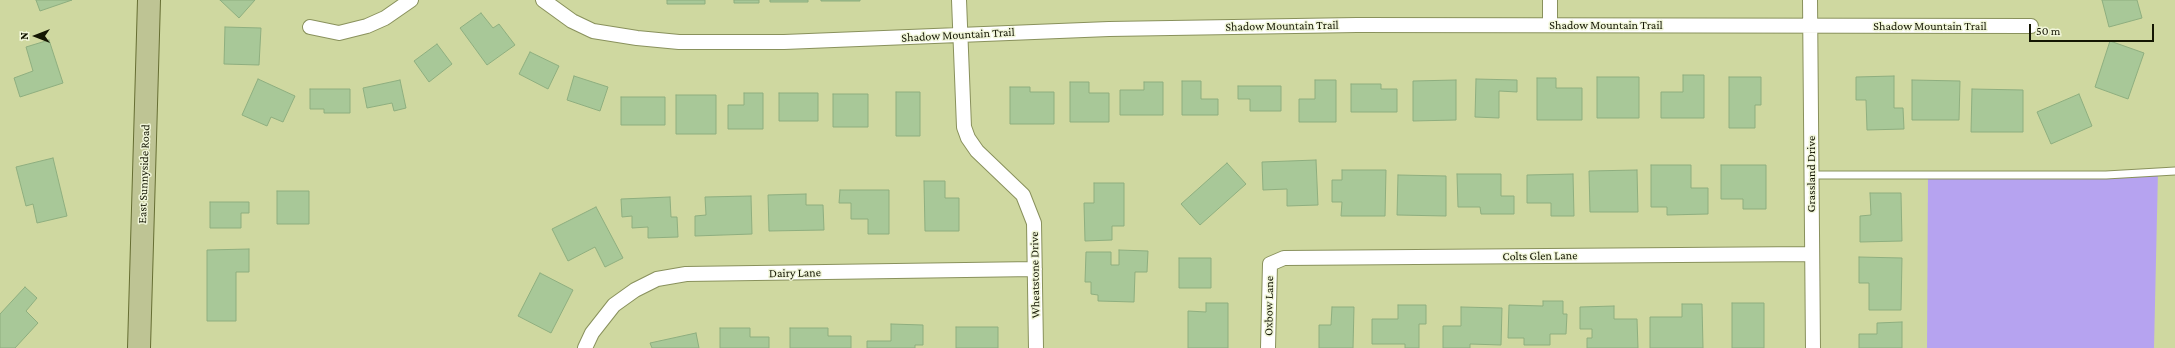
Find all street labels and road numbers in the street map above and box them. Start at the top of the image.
street label: Shadow Mountain Trail [1225,18,1339,34]
street label: Shadow Mountain Trail [1549,18,1663,32]
street label: Shadow Mountain Trail [1873,19,1987,33]
street label: Shadow Mountain Trail [901,25,1015,45]
street label: East Sunnyside Road [135,124,153,224]
street label: Grassland Drive [1804,136,1818,212]
street label: Wheatstone Drive [1027,231,1043,319]
street label: Colts Glen Lane [1502,248,1578,264]
street label: Dairy Lane [769,265,821,281]
street label: Oxbow Lane [1261,276,1277,336]

